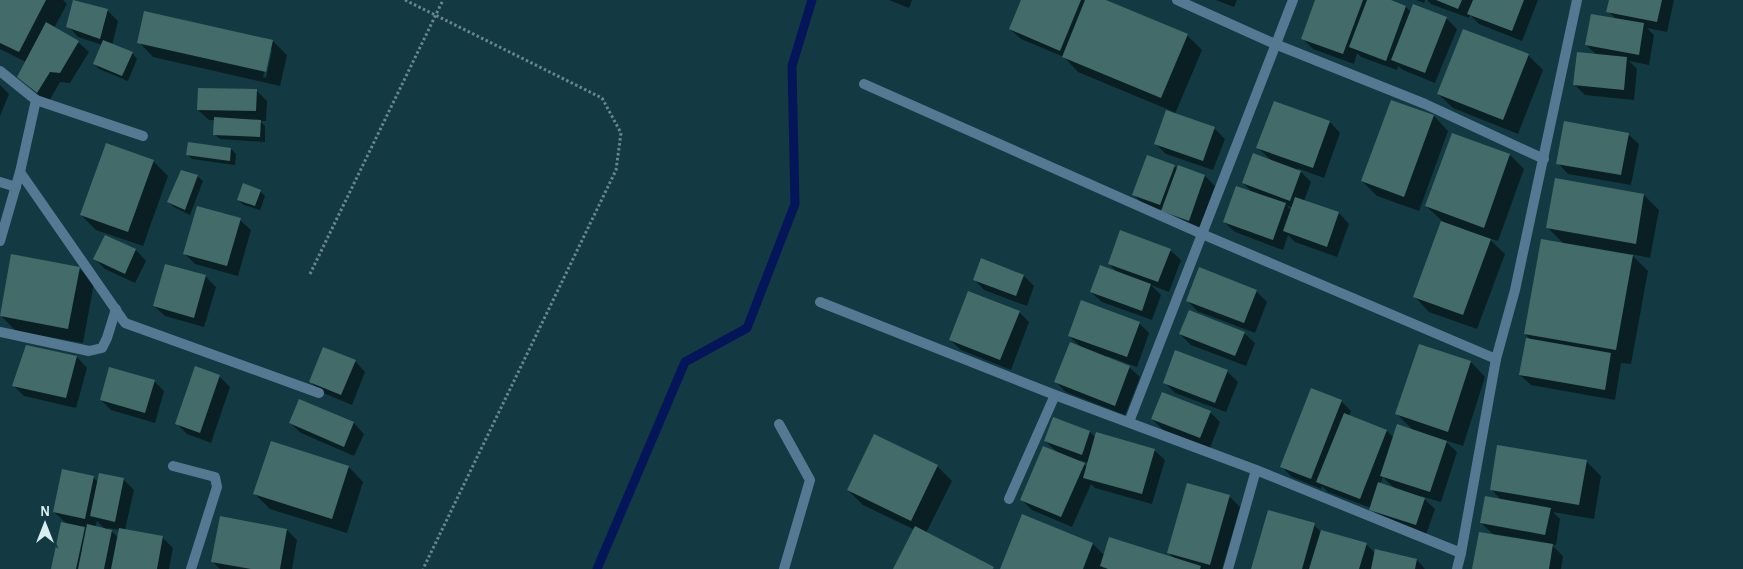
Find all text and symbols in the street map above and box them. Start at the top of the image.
north arrow [20,499,70,549]
text: N [40,505,50,519]

